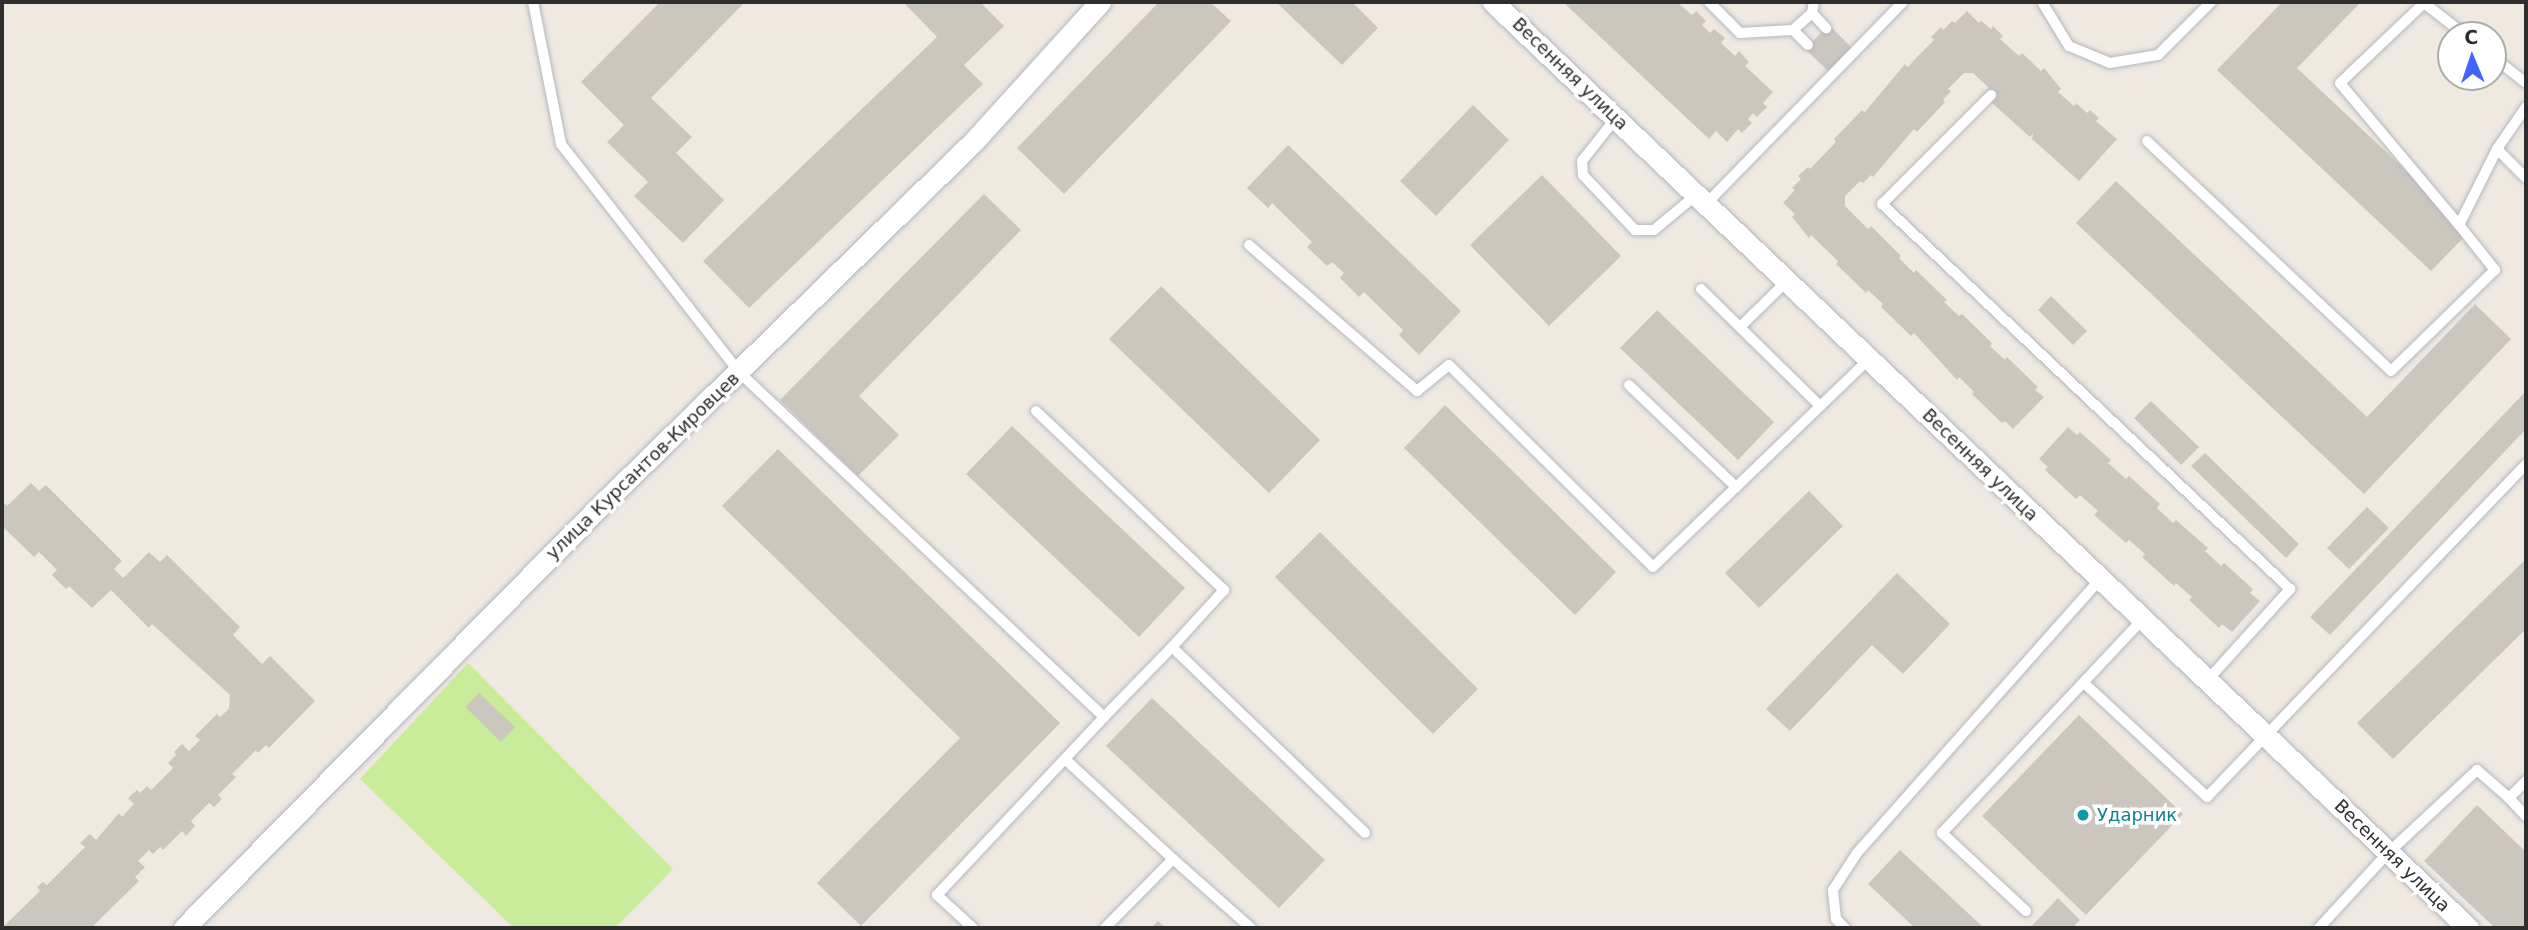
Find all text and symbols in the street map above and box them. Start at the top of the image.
street label: Весенняя улица [1508,13,1632,135]
north arrow [2437,21,2507,91]
text: С [2464,26,2479,48]
street label: улица Курсантов-Кировцев [542,368,744,564]
street label: Весенняя улица [1918,404,2042,526]
street label: Весенняя улица [2330,795,2454,917]
place label: Ударник [2097,804,2177,826]
marker: Ударник [2075,807,2091,823]

